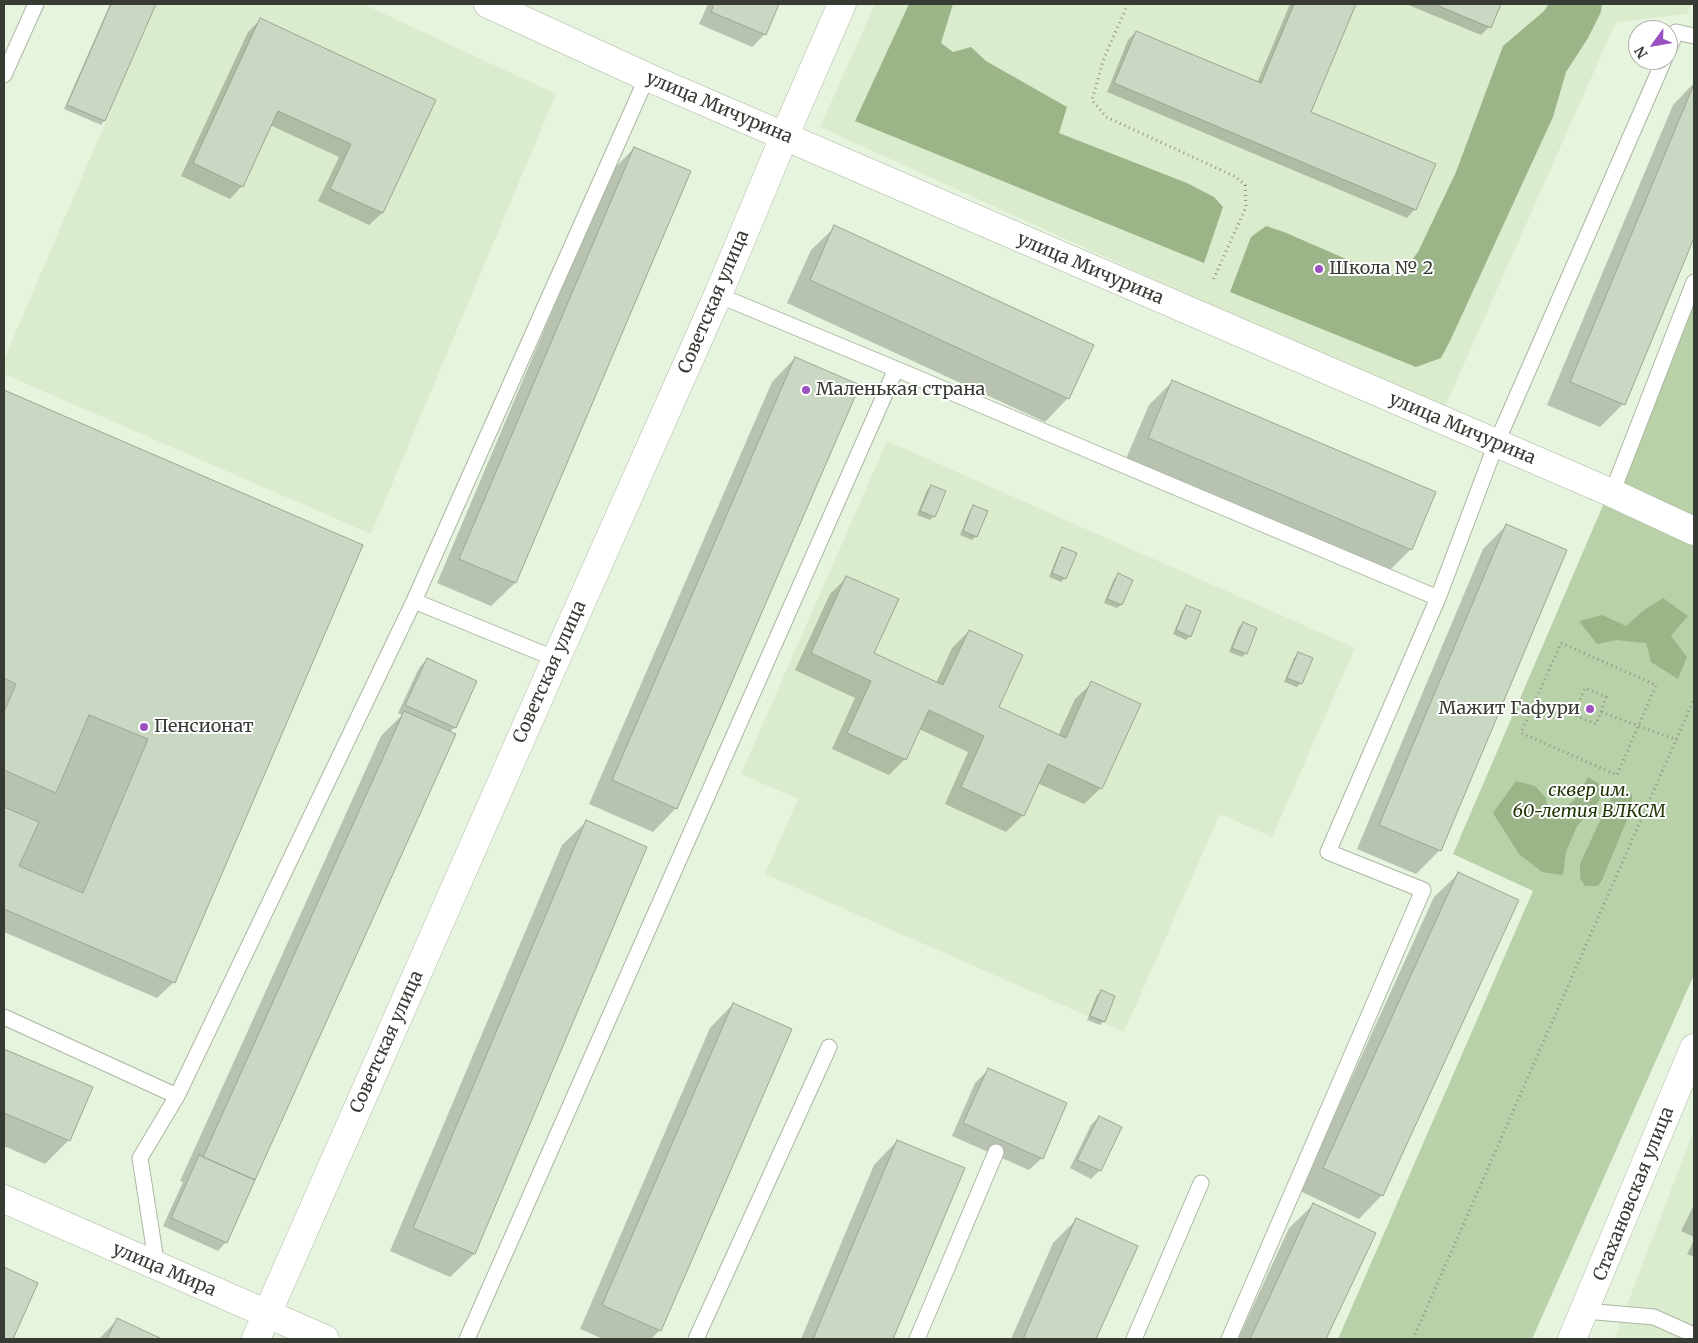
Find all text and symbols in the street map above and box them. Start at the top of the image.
north arrow [1628,20,1678,70]
text: N [1631,43,1652,62]
street label: улица Мичурина [643,67,795,149]
street label: Советская улица [674,227,754,377]
street label: улица Мичурина [1014,228,1166,310]
place label: Школа № 2 [1329,258,1433,280]
marker: Школа № 2 [1313,263,1325,275]
place label: Маленькая страна [816,379,985,401]
marker: Маленькая страна [800,384,812,396]
street label: улица Мичурина [1386,388,1538,470]
street label: Советская улица [509,597,591,747]
place label: Мажит Гафури [1439,698,1580,720]
marker: Мажит Гафури [1584,703,1596,715]
place label: Пенсионат [154,716,254,738]
marker: Пенсионат [138,721,150,733]
park label: сквер им. 60-летия ВЛКСМ [1512,780,1666,822]
street label: Советская улица [346,967,428,1117]
street label: Стахановская улица [1589,1104,1679,1284]
street label: улица Мира [109,1238,219,1302]

